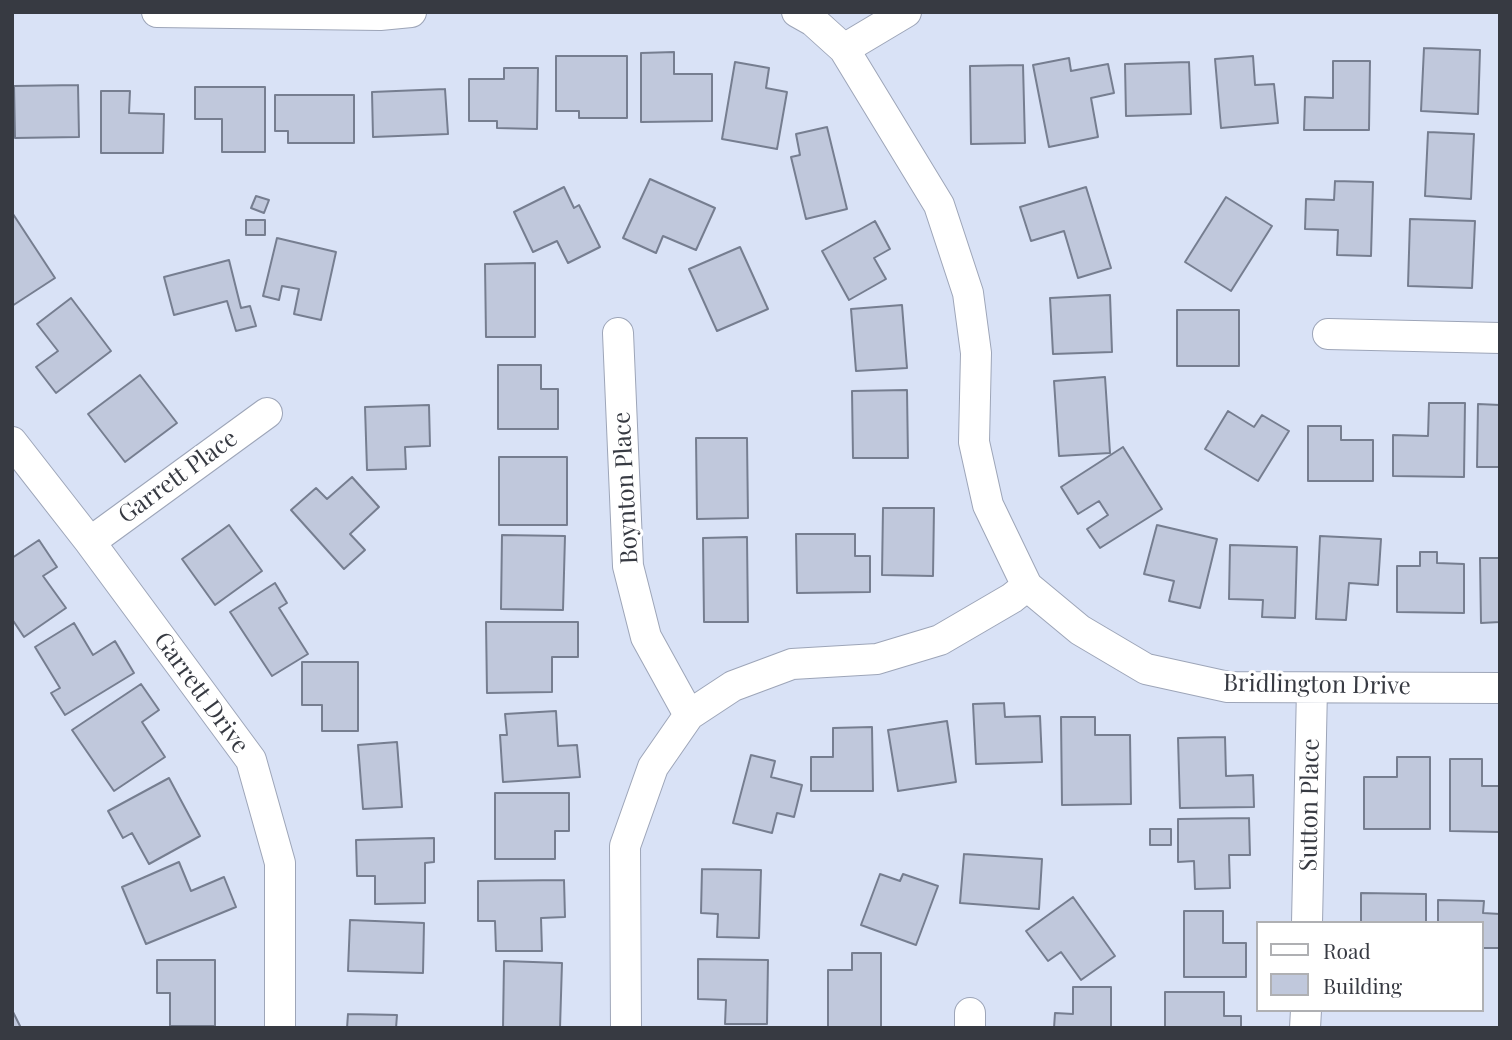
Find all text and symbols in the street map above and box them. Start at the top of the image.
street label: Boynton Place [608,411,644,565]
street label: Garrett Place [113,424,243,530]
street label: Garrett Drive [147,627,255,759]
street label: Bridlington Drive [1223,669,1411,701]
street label: Sutton Place [1294,738,1326,872]
legend [1256,921,1484,1012]
text: Road [1323,936,1371,964]
text: Building [1323,971,1402,999]

